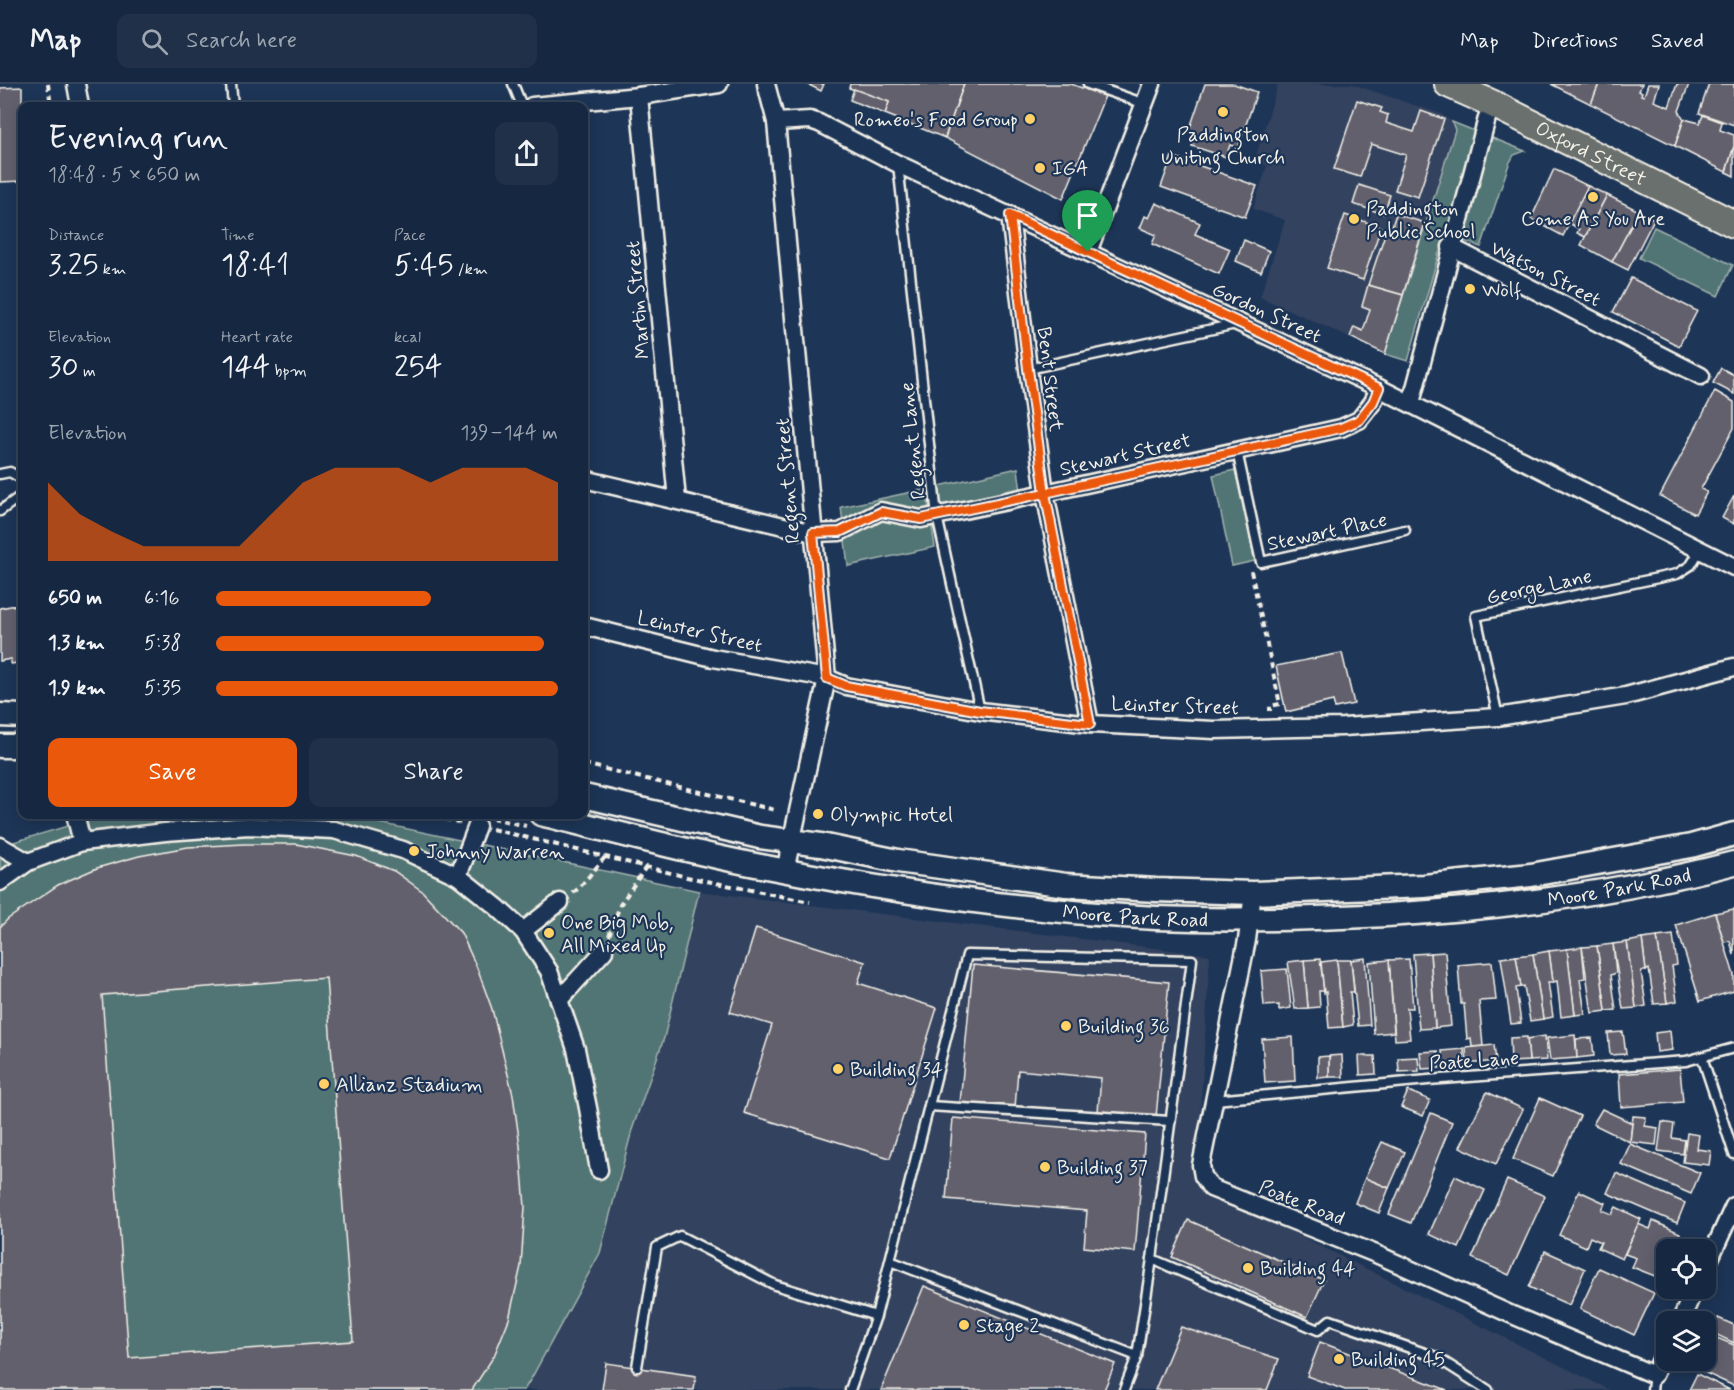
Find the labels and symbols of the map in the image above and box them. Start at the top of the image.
marker: Paddington Uniting Church [1216,105,1230,119]
place label: Romeo's Food Group [854,107,1018,134]
marker: Romeo's Food Group [1023,112,1037,126]
street label: Oxford Street [1530,115,1651,193]
place label: Paddington Uniting Church [1161,122,1285,174]
place label: IGA [1052,156,1088,183]
marker: IGA [1033,161,1047,175]
pin [1062,190,1113,252]
marker: Come As You Are [1586,190,1600,204]
place label: Paddington Public School [1366,196,1475,246]
place label: Come As You Are [1521,206,1665,233]
marker: Paddington Public School [1347,212,1361,226]
street label: Watson Street [1486,235,1605,314]
street label: Martin Street [620,240,657,360]
street label: Gordon Street [1207,276,1325,351]
place label: Wolf [1482,277,1522,304]
marker: Wolf [1463,282,1477,296]
street label: Bent Street [1030,325,1069,433]
street label: Regent Lane [894,381,935,501]
street label: Regent Street [770,417,809,545]
street label: Stewart Street [1057,427,1193,484]
street label: Stewart Place [1265,507,1390,558]
street label: George Lane [1484,563,1595,613]
street label: Leinster Street [635,605,765,660]
street label: Leinster Street [1111,691,1239,722]
place label: Olympic Hotel [830,802,953,829]
marker: Olympic Hotel [811,807,825,821]
place label: Johnny Warren [426,839,565,866]
marker: Johnny Warren [407,844,421,858]
street label: Moore Park Road [1546,862,1694,914]
street label: Moore Park Road [1061,899,1208,934]
place label: One Big Mob, All Mixed Up [561,910,673,960]
marker: One Big Mob, All Mixed Up [542,926,556,940]
place label: Building 36 [1078,1014,1170,1043]
marker: Building 36 [1059,1019,1073,1033]
street label: Poate Lane [1428,1045,1520,1078]
place label: Building 34 [850,1057,943,1086]
marker: Building 34 [831,1062,845,1076]
place label: Allianz Stadium [336,1072,483,1099]
marker: Allianz Stadium [317,1077,331,1091]
place label: Building 37 [1057,1155,1148,1184]
marker: Building 37 [1038,1160,1052,1174]
street label: Poate Road [1255,1174,1348,1233]
place label: Building 44 [1260,1256,1355,1285]
marker: Building 44 [1241,1261,1255,1275]
place label: Stage 2 [976,1313,1039,1341]
marker: Stage 2 [957,1318,971,1332]
place label: Building 45 [1351,1347,1445,1376]
marker: Building 45 [1332,1352,1346,1366]

